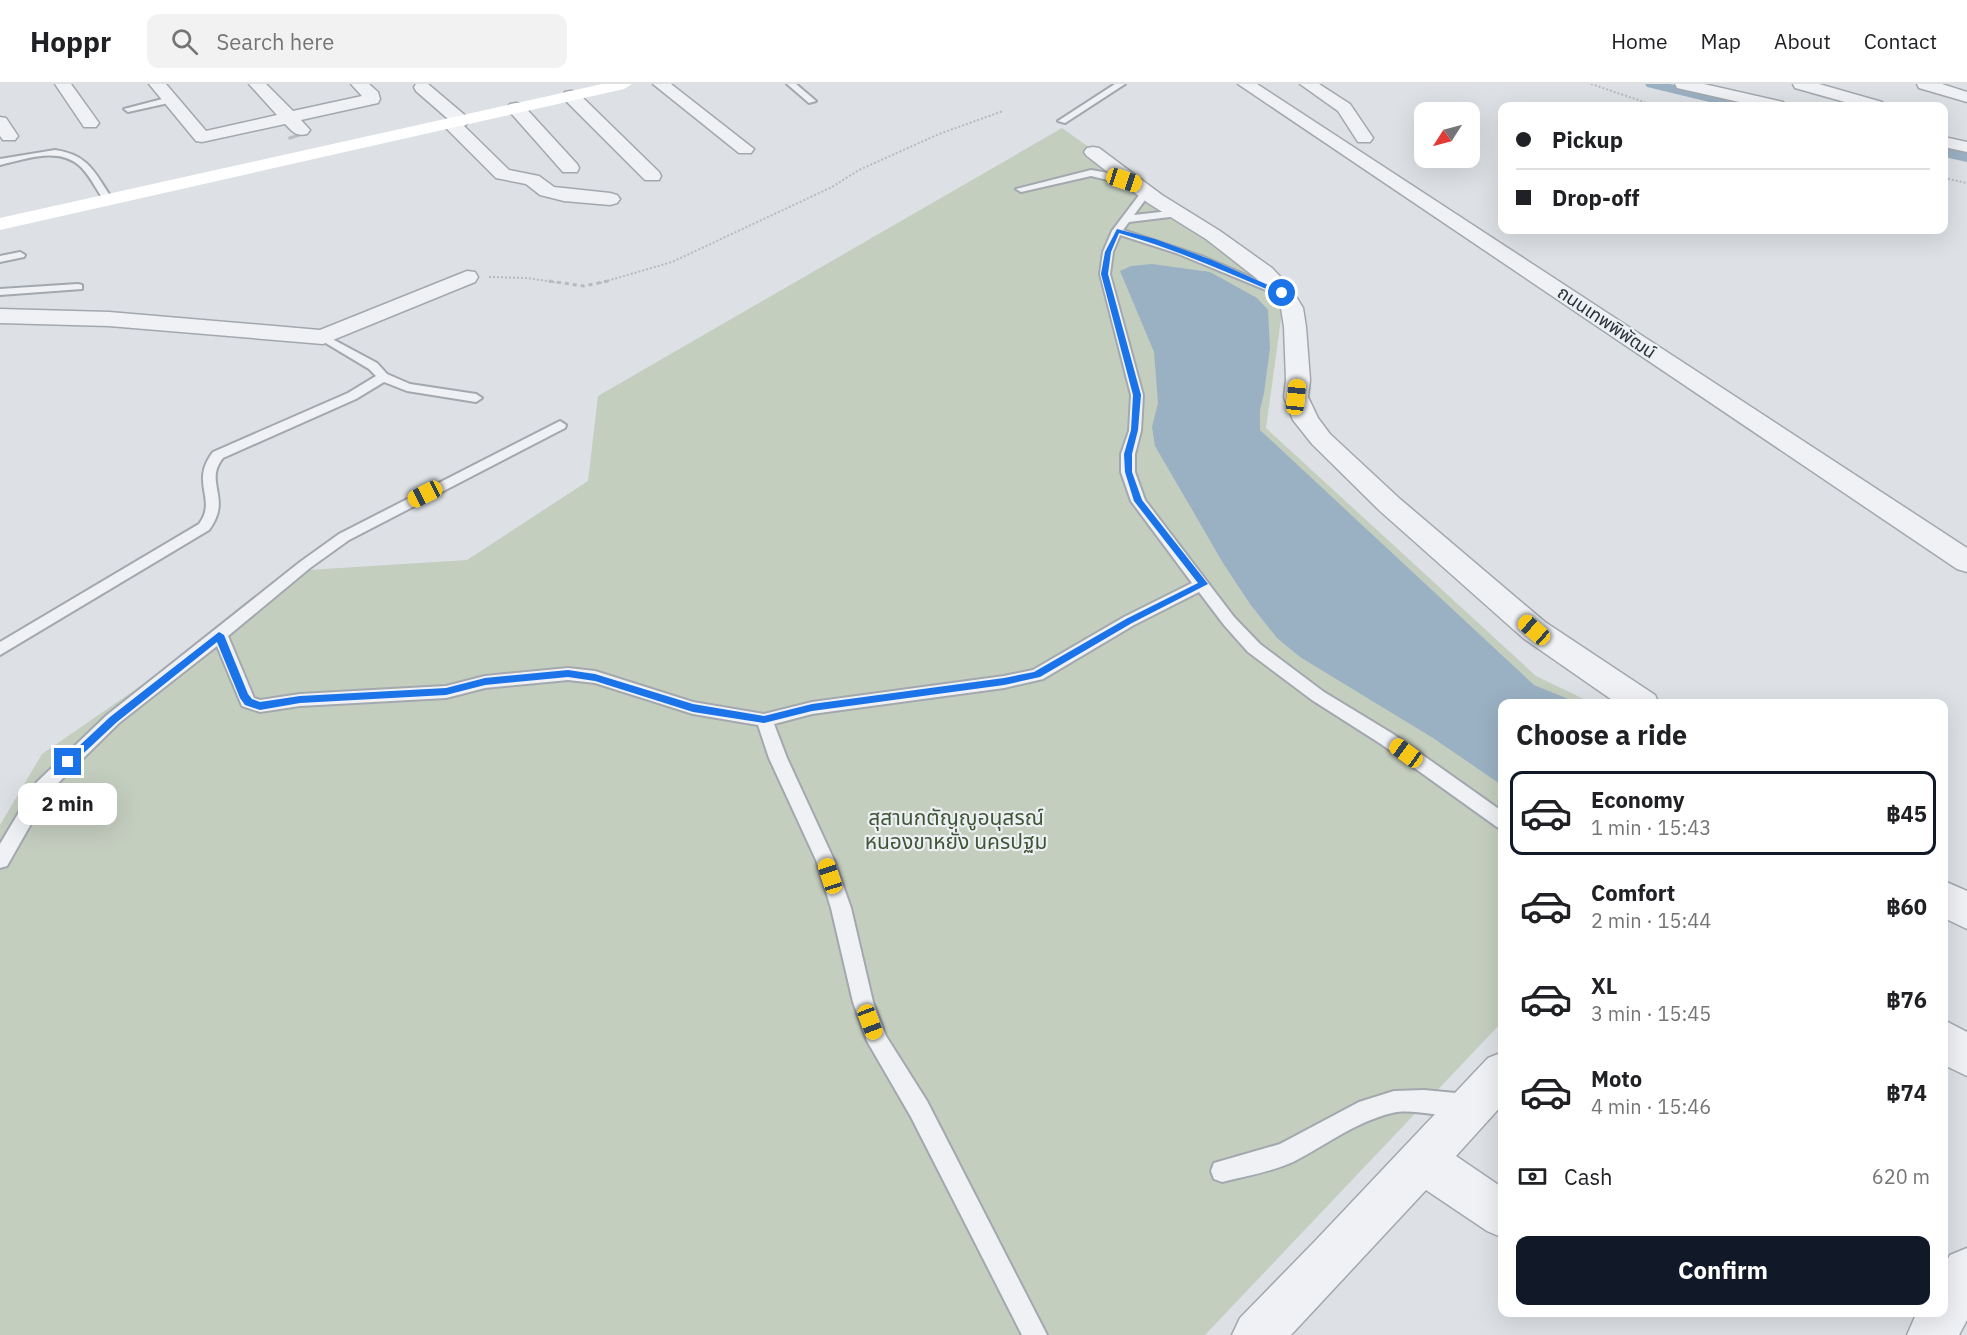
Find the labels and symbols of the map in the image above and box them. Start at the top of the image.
north arrow [1414,102,1480,168]
car [1104,166,1144,194]
route start [1268,279,1295,306]
street label: ถนนเทพพิพัฒน์ [1553,281,1661,363]
car [1285,378,1307,416]
car [405,478,445,510]
car [1515,611,1553,649]
car [1386,735,1426,771]
route end [54,748,81,775]
callout: 2 min [19,783,118,825]
park label: สุสานกตัญญูอนุสรณ์ หนองขาหยั่ง นครปฐม [865,803,1047,855]
car [816,856,844,896]
car [855,1002,885,1042]

